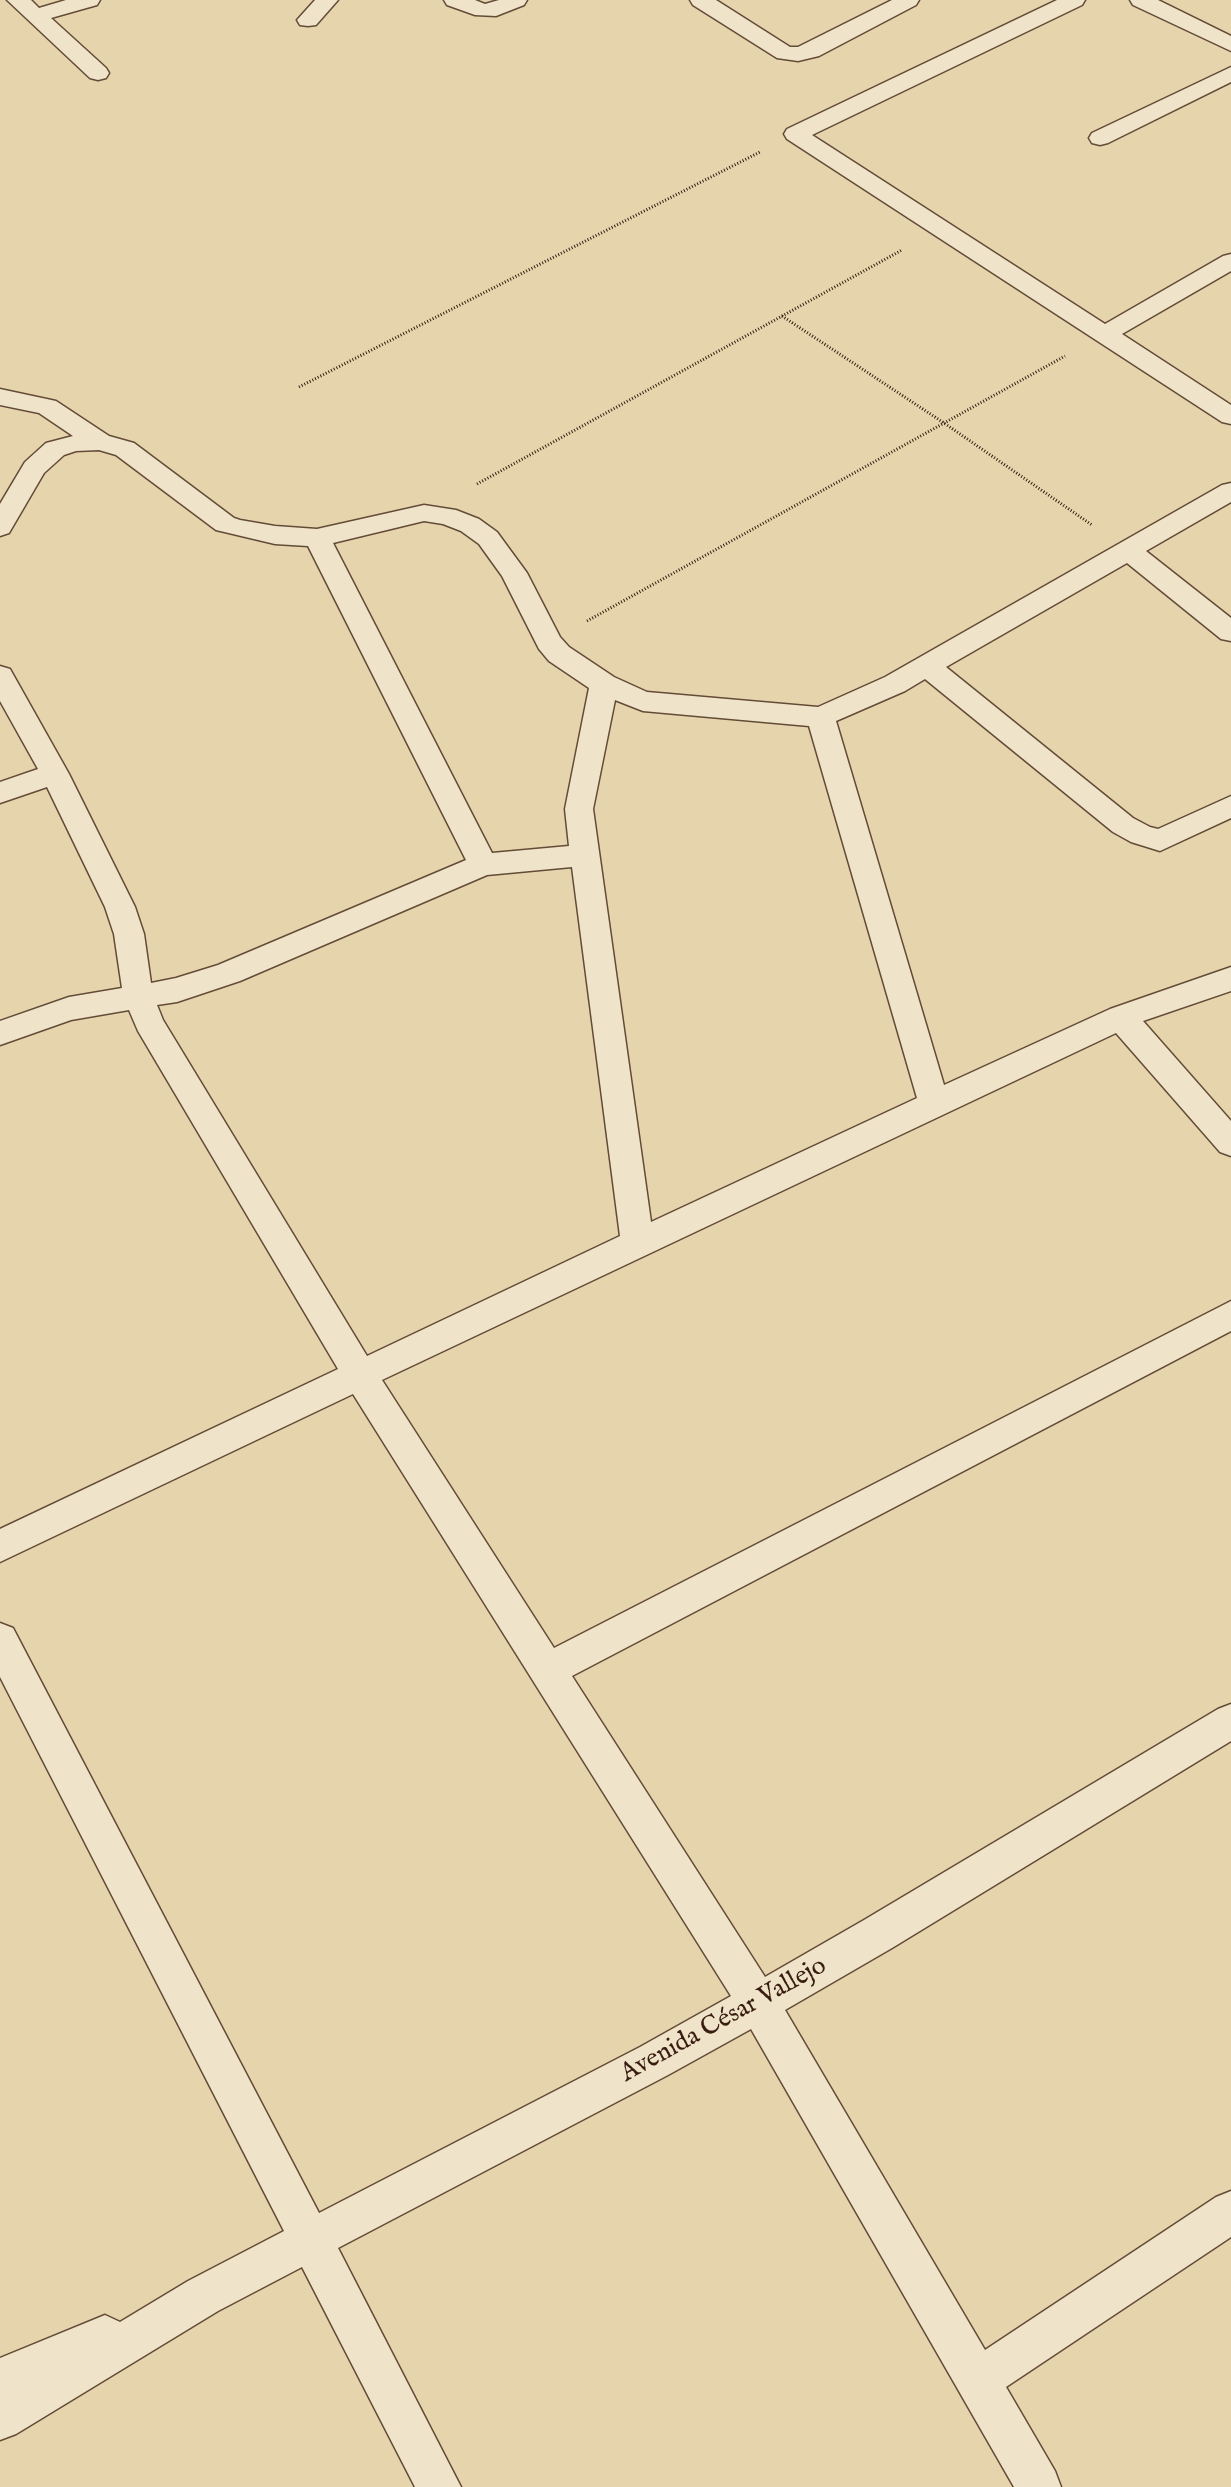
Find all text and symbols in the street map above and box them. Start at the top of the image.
street label: Avenida César Vallejo [616,1951,832,2091]

